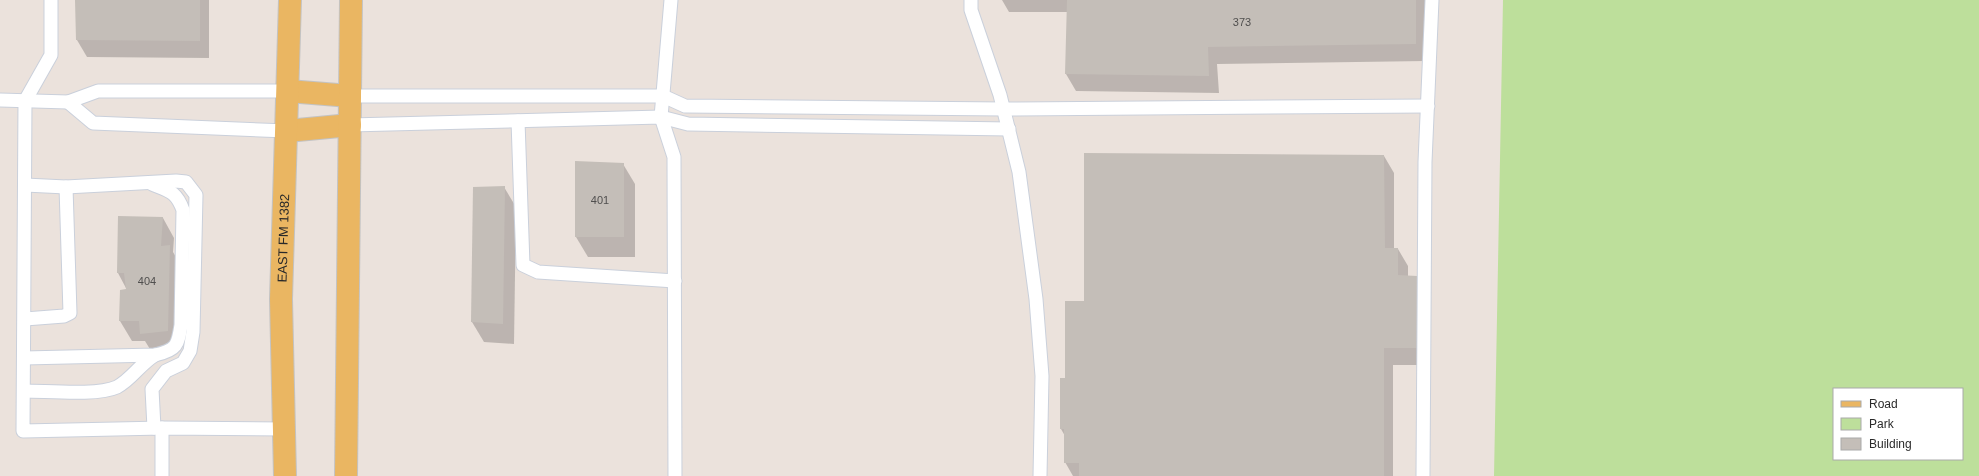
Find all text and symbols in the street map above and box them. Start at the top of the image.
house number: 373 [1233,16,1251,28]
street label: EAST FM 1382 [274,194,292,283]
house number: 401 [591,194,609,206]
house number: 404 [138,275,156,287]
legend [1833,388,1963,460]
text: Road [1869,397,1898,411]
text: Park [1869,417,1895,431]
text: Building [1869,437,1912,451]

